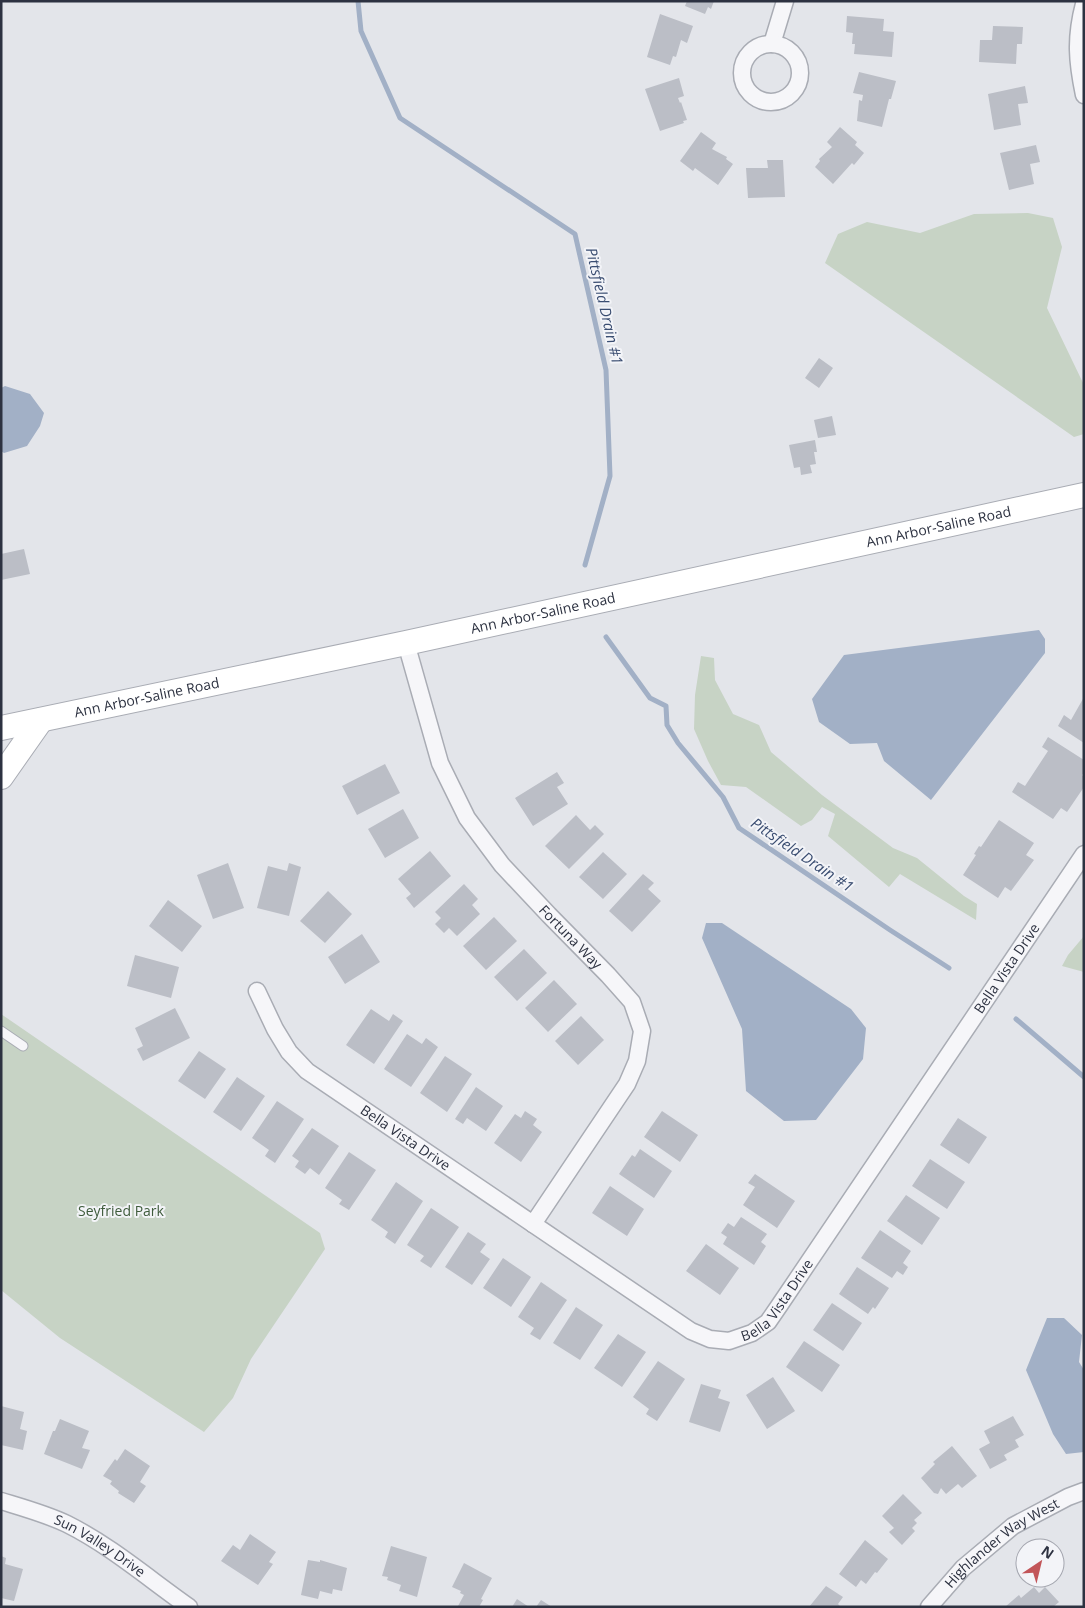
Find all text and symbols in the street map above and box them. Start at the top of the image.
water label: Pittsfield Drain #1 [582,245,628,366]
street label: Ann Arbor-Saline Road [864,501,1013,551]
street label: Ann Arbor-Saline Road [469,588,617,638]
street label: Ann Arbor-Saline Road [73,672,221,721]
water label: Pittsfield Drain #1 [747,812,858,896]
street label: Fortuna Way [535,900,607,973]
street label: Bella Vista Drive [969,919,1044,1017]
street label: Bella Vista Drive [357,1100,455,1175]
park label: Seyfried Park [78,1201,165,1220]
street label: Bella Vista Drive [738,1255,817,1345]
street label: Highlander Way West [940,1493,1062,1592]
street label: Sun Valley Drive [51,1509,150,1581]
north arrow [1015,1538,1065,1588]
text: N [1038,1541,1058,1563]

